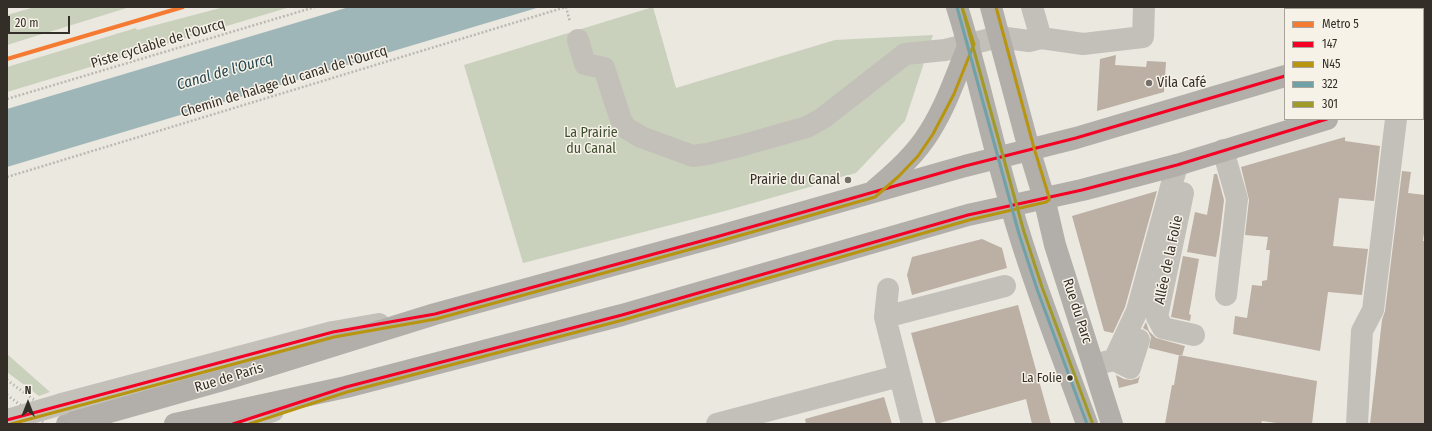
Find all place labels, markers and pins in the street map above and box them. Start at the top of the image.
place label: Vila Café [1157,75,1206,91]
marker: Vila Café [1144,78,1154,88]
place label: Prairie du Canal [750,172,840,188]
marker: Prairie du Canal [843,175,853,185]
place label: La Folie [1022,370,1062,386]
marker: La Folie [1065,373,1075,383]

